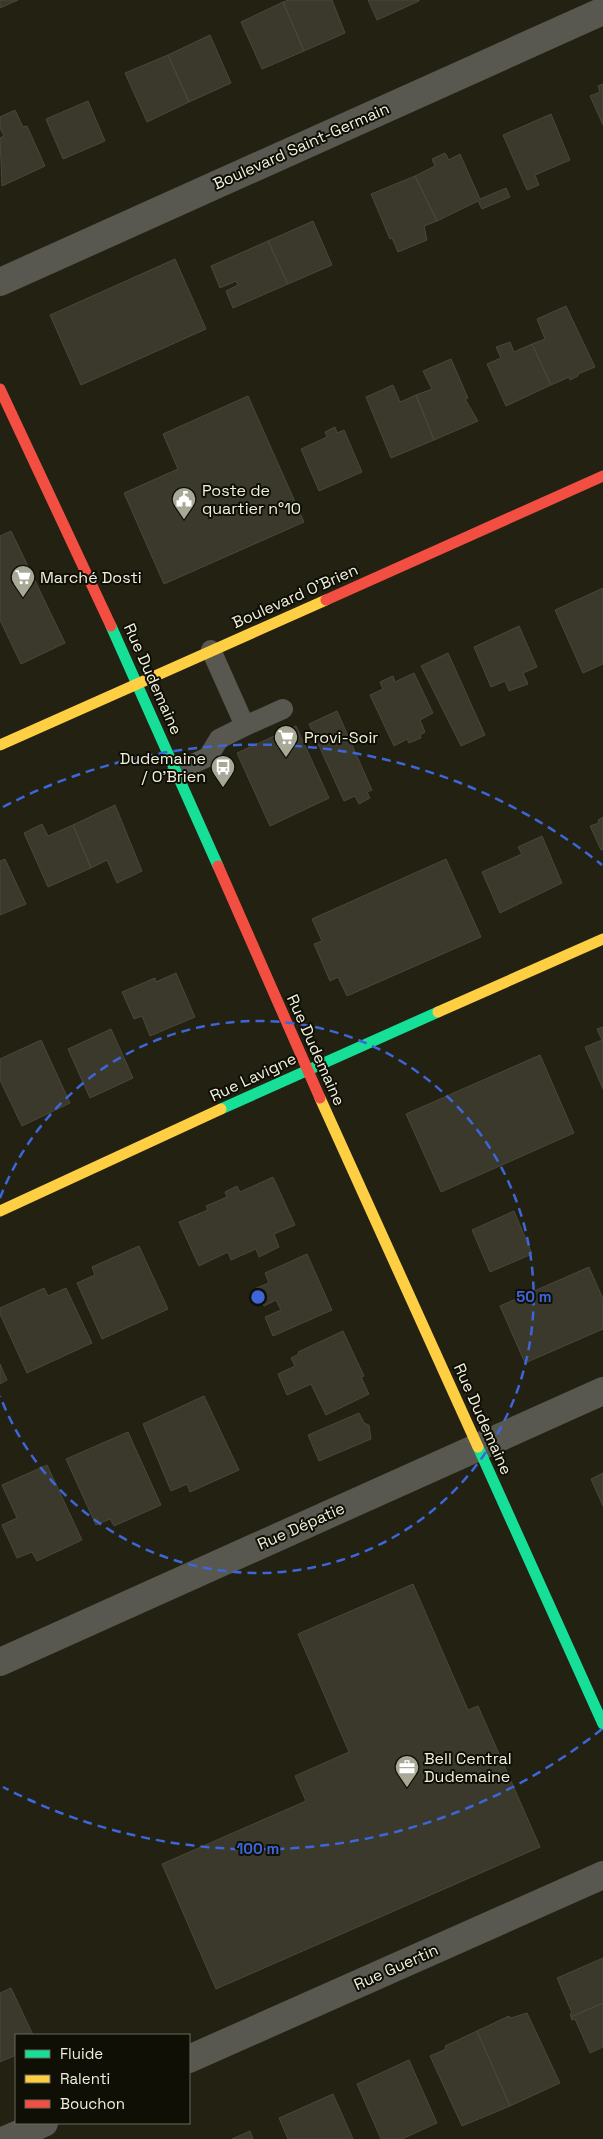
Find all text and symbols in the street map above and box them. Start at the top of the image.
street label: Boulevard Saint-Germain [210,98,392,194]
place label: Poste de quartier n°10 [202,480,301,519]
public building icon: Poste de quartier n°10 [171,486,197,520]
street label: Boulevard O'Brien [229,559,361,633]
supermarket icon: Marché Dosti [10,564,36,598]
place label: Marché Dosti [40,567,142,588]
street label: Rue Dudemaine [119,620,187,738]
supermarket icon: Provi-Soir [273,724,299,758]
place label: Provi-Soir [304,727,378,748]
place label: Dudemaine / O'Brien [120,748,206,787]
bus stop icon: Dudemaine / O'Brien [210,754,236,788]
street label: Rue Dudemaine [282,991,350,1109]
street label: Rue Lavigne [206,1048,300,1106]
text: 50 m [516,1287,552,1306]
centre of rings [249,1288,267,1306]
street label: Rue Dudemaine [449,1360,517,1478]
street label: Rue Dépatie [254,1497,348,1555]
place label: Bell Central Dudemaine [424,1748,512,1787]
office icon: Bell Central Dudemaine [394,1754,420,1788]
text: 100 m [237,1839,279,1858]
street label: Rue Guertin [350,1939,442,1995]
legend [15,2034,190,2124]
text: Fluide [60,2044,103,2063]
text: Ralenti [60,2069,110,2088]
text: Bouchon [60,2094,125,2113]

